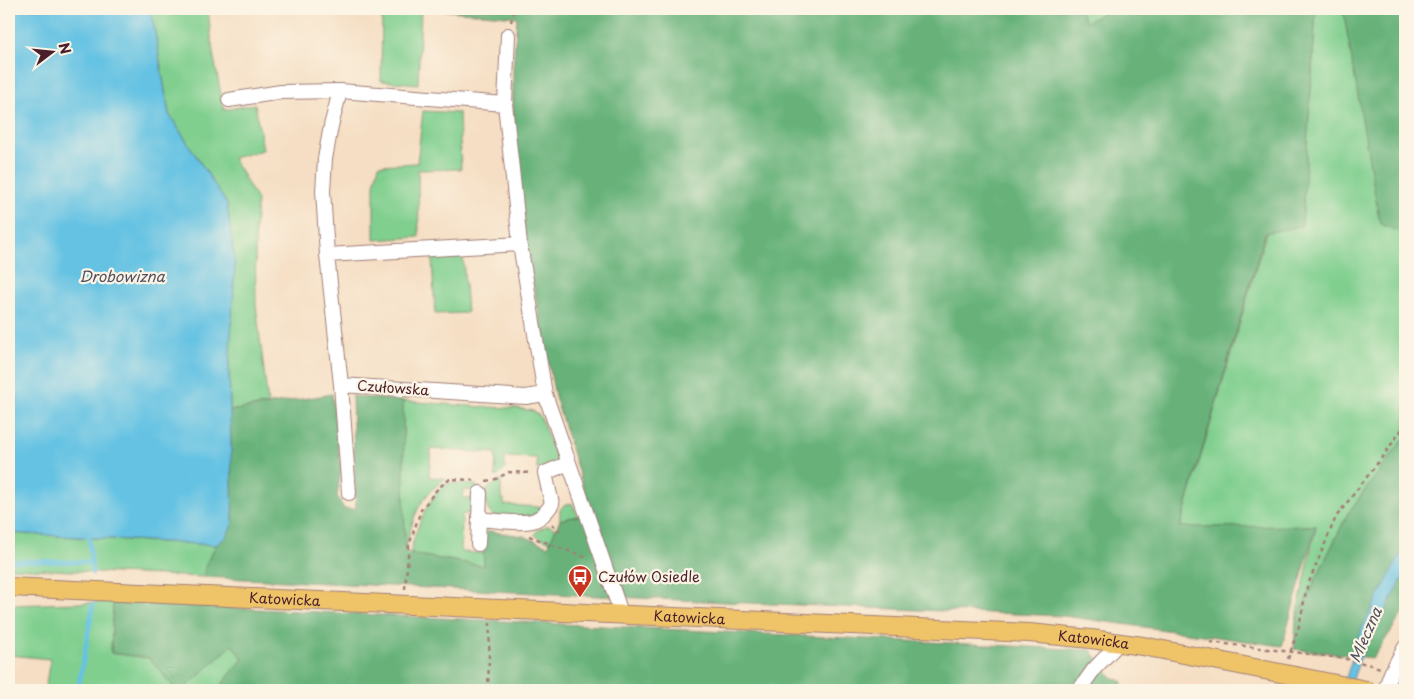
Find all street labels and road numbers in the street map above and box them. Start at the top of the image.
street label: Czułowska [356,375,430,401]
street label: Katowicka [248,587,321,611]
street label: Katowicka [653,605,726,629]
street label: Katowicka [1057,625,1131,654]

